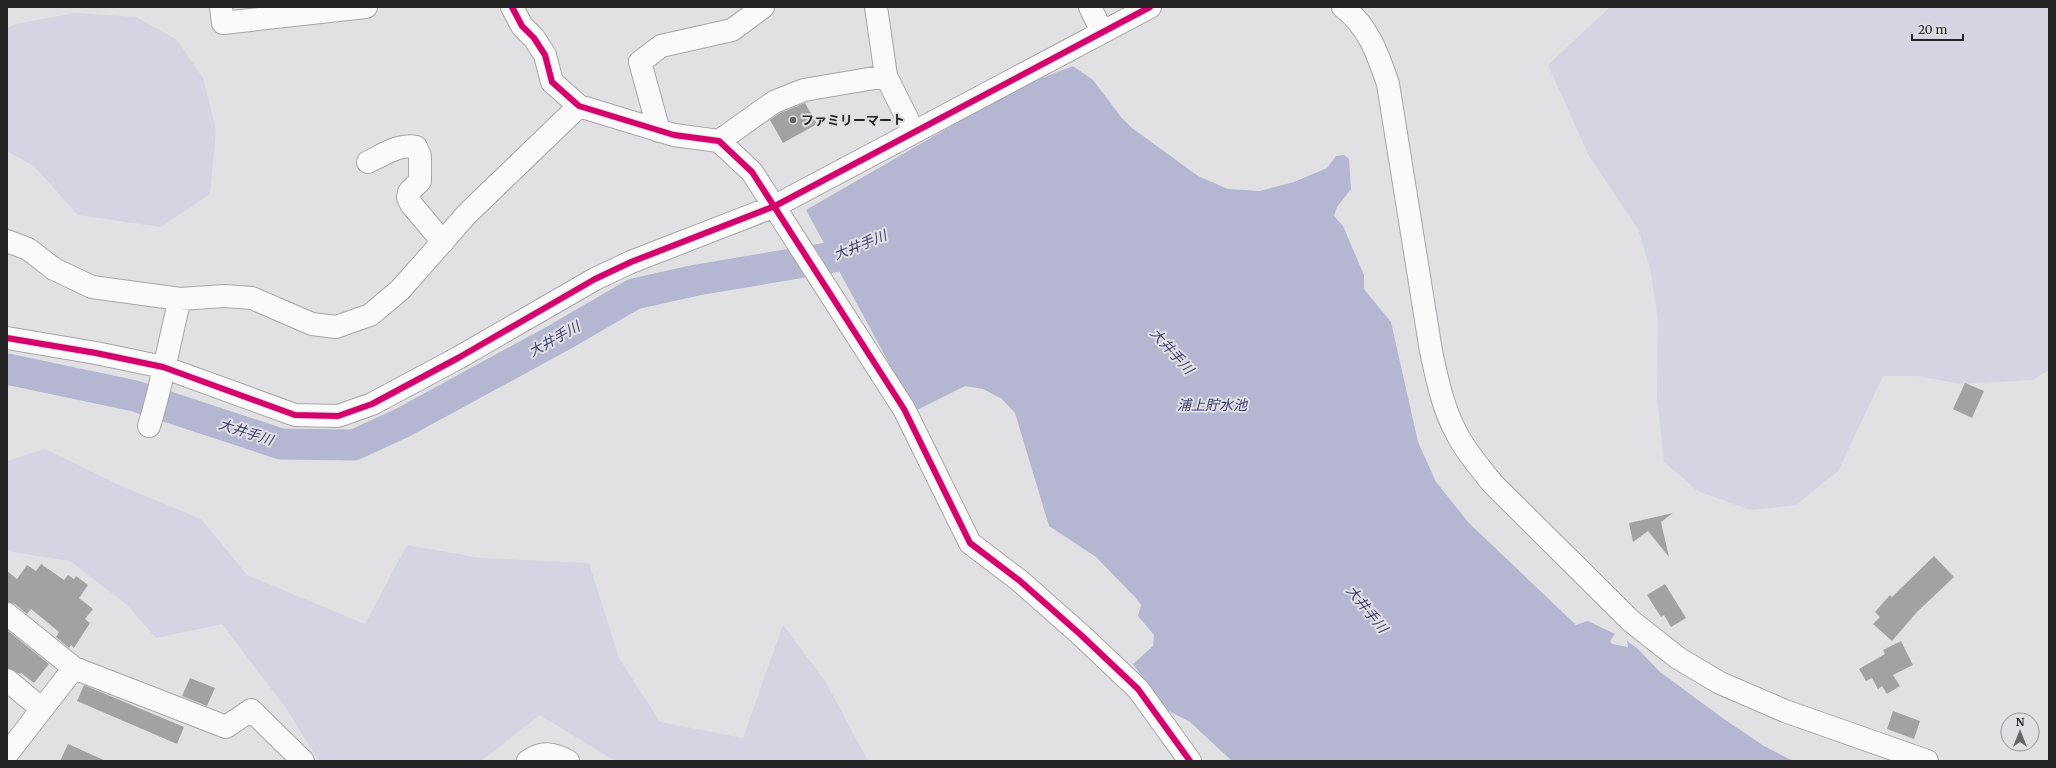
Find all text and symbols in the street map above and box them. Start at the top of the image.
scale bar [1912,16,1963,42]
text: 20 m [1918,22,1947,37]
place label: ファミリーマート [801,112,905,129]
marker: ファミリーマート [788,115,798,125]
water label: 大井手川 [831,225,891,264]
water label: 大井手川 [525,317,585,360]
water label: 大井手川 [1147,324,1199,379]
water label: 浦上貯水池 [1177,396,1249,414]
water label: 大井手川 [217,415,277,450]
water label: 大井手川 [1342,582,1393,638]
north arrow [2000,712,2040,752]
text: N [2016,715,2025,729]

